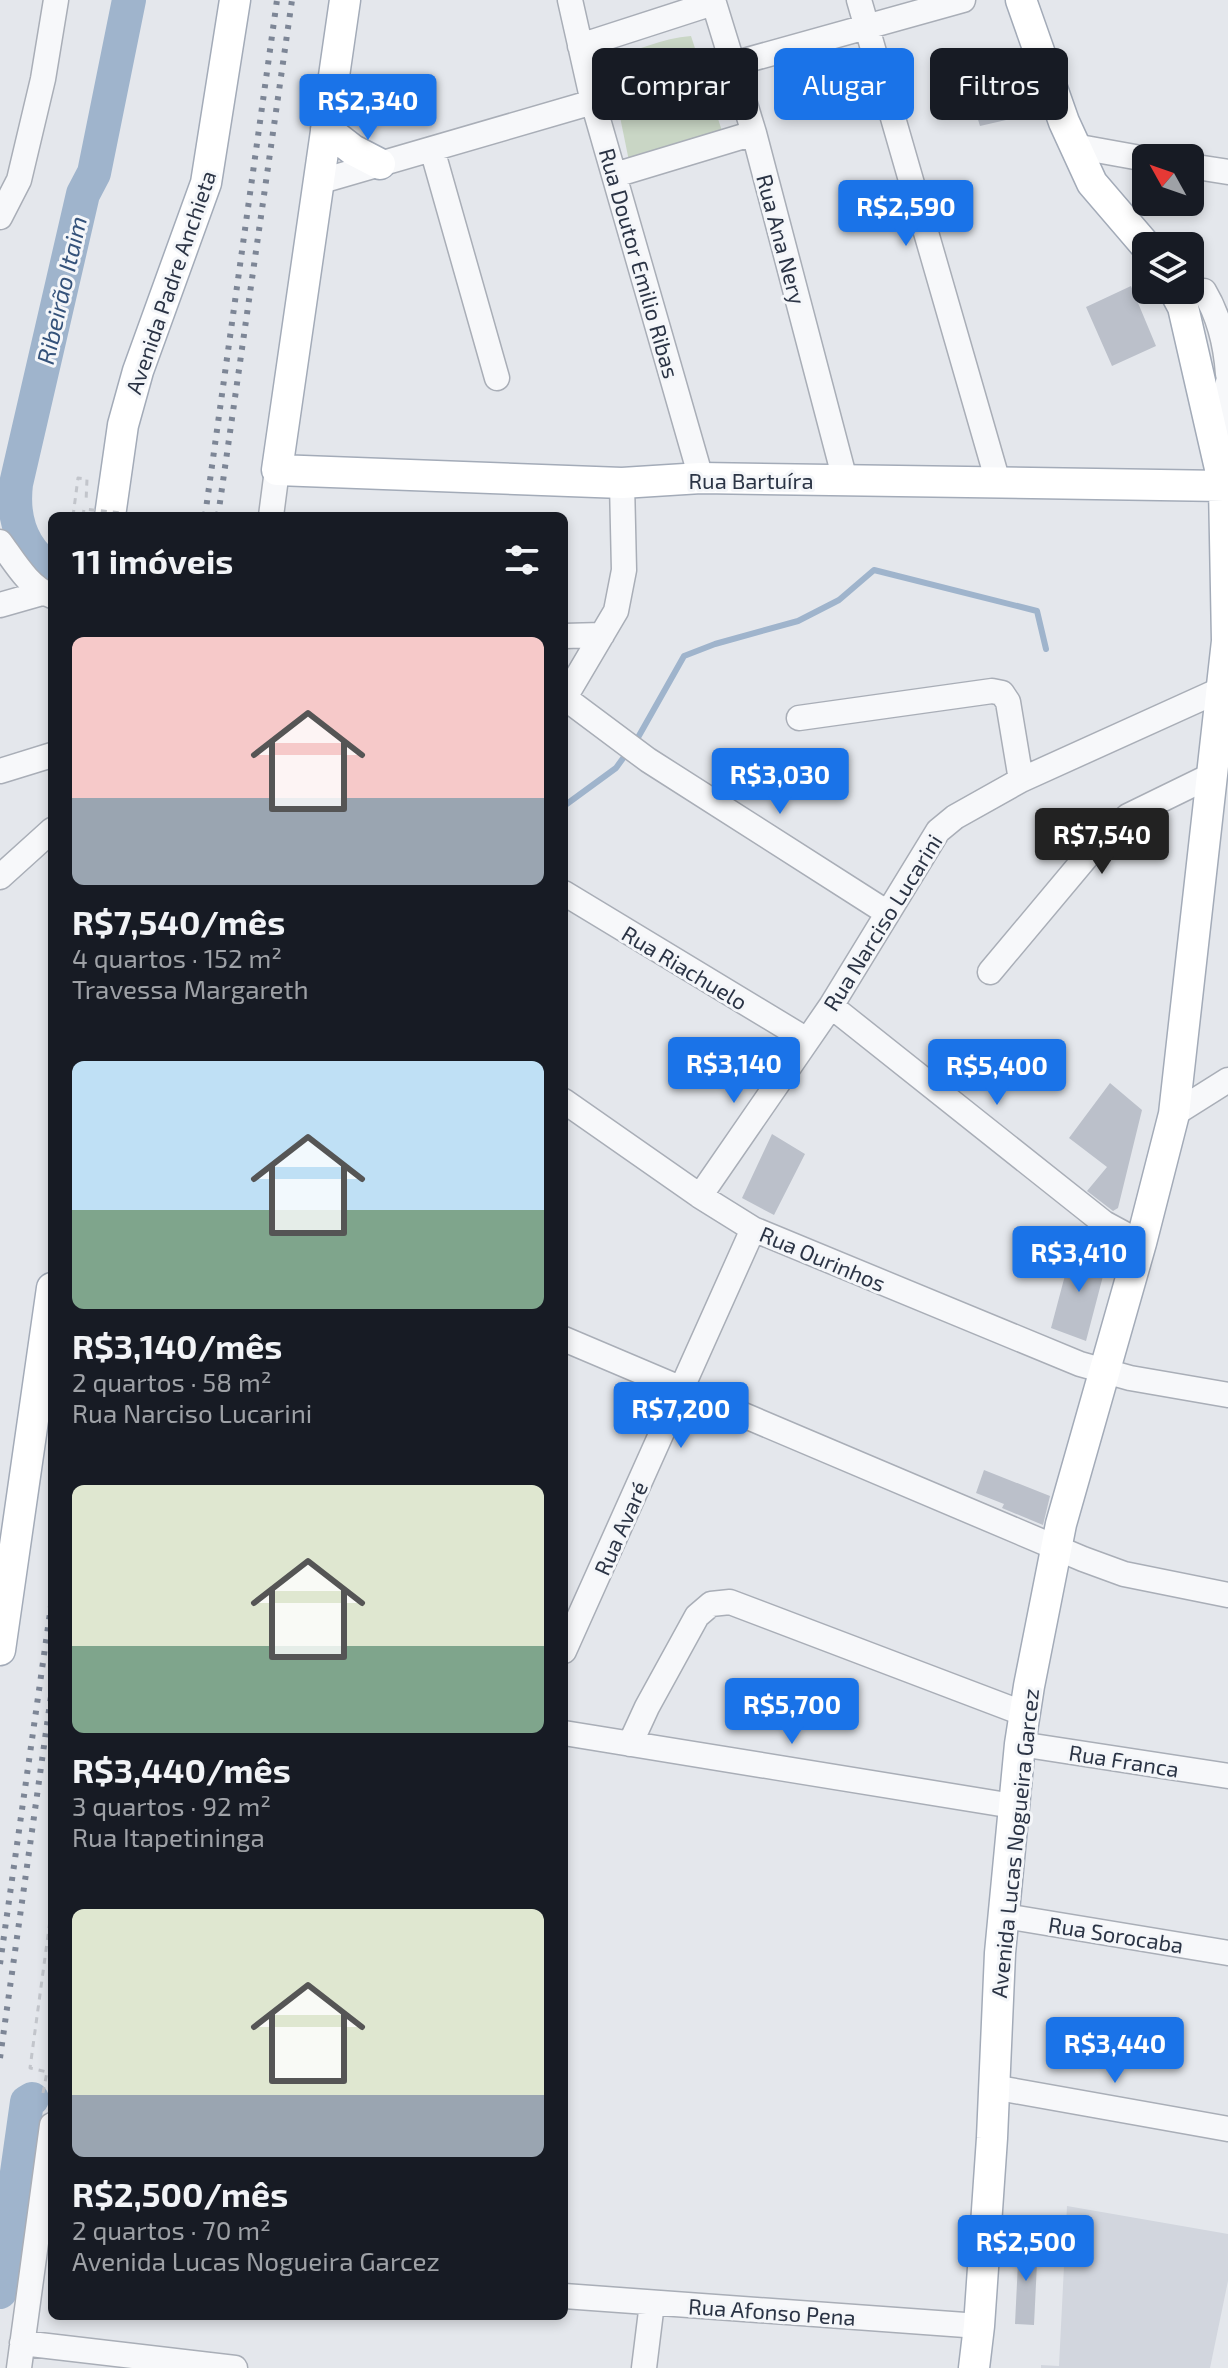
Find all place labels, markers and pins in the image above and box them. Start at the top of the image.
pin: R$2,340 [294,74,442,142]
pin: R$2,590 [832,180,980,248]
pin: R$3,030 [706,748,854,816]
pin: R$7,540 [1028,808,1176,876]
pin: R$3,140 [660,1037,808,1105]
pin: R$5,400 [923,1039,1071,1107]
pin: R$3,410 [1005,1226,1153,1294]
pin: R$7,200 [607,1382,755,1450]
pin: R$5,700 [718,1678,866,1746]
pin: R$3,440 [1041,2017,1189,2085]
pin: R$2,500 [952,2215,1100,2283]

